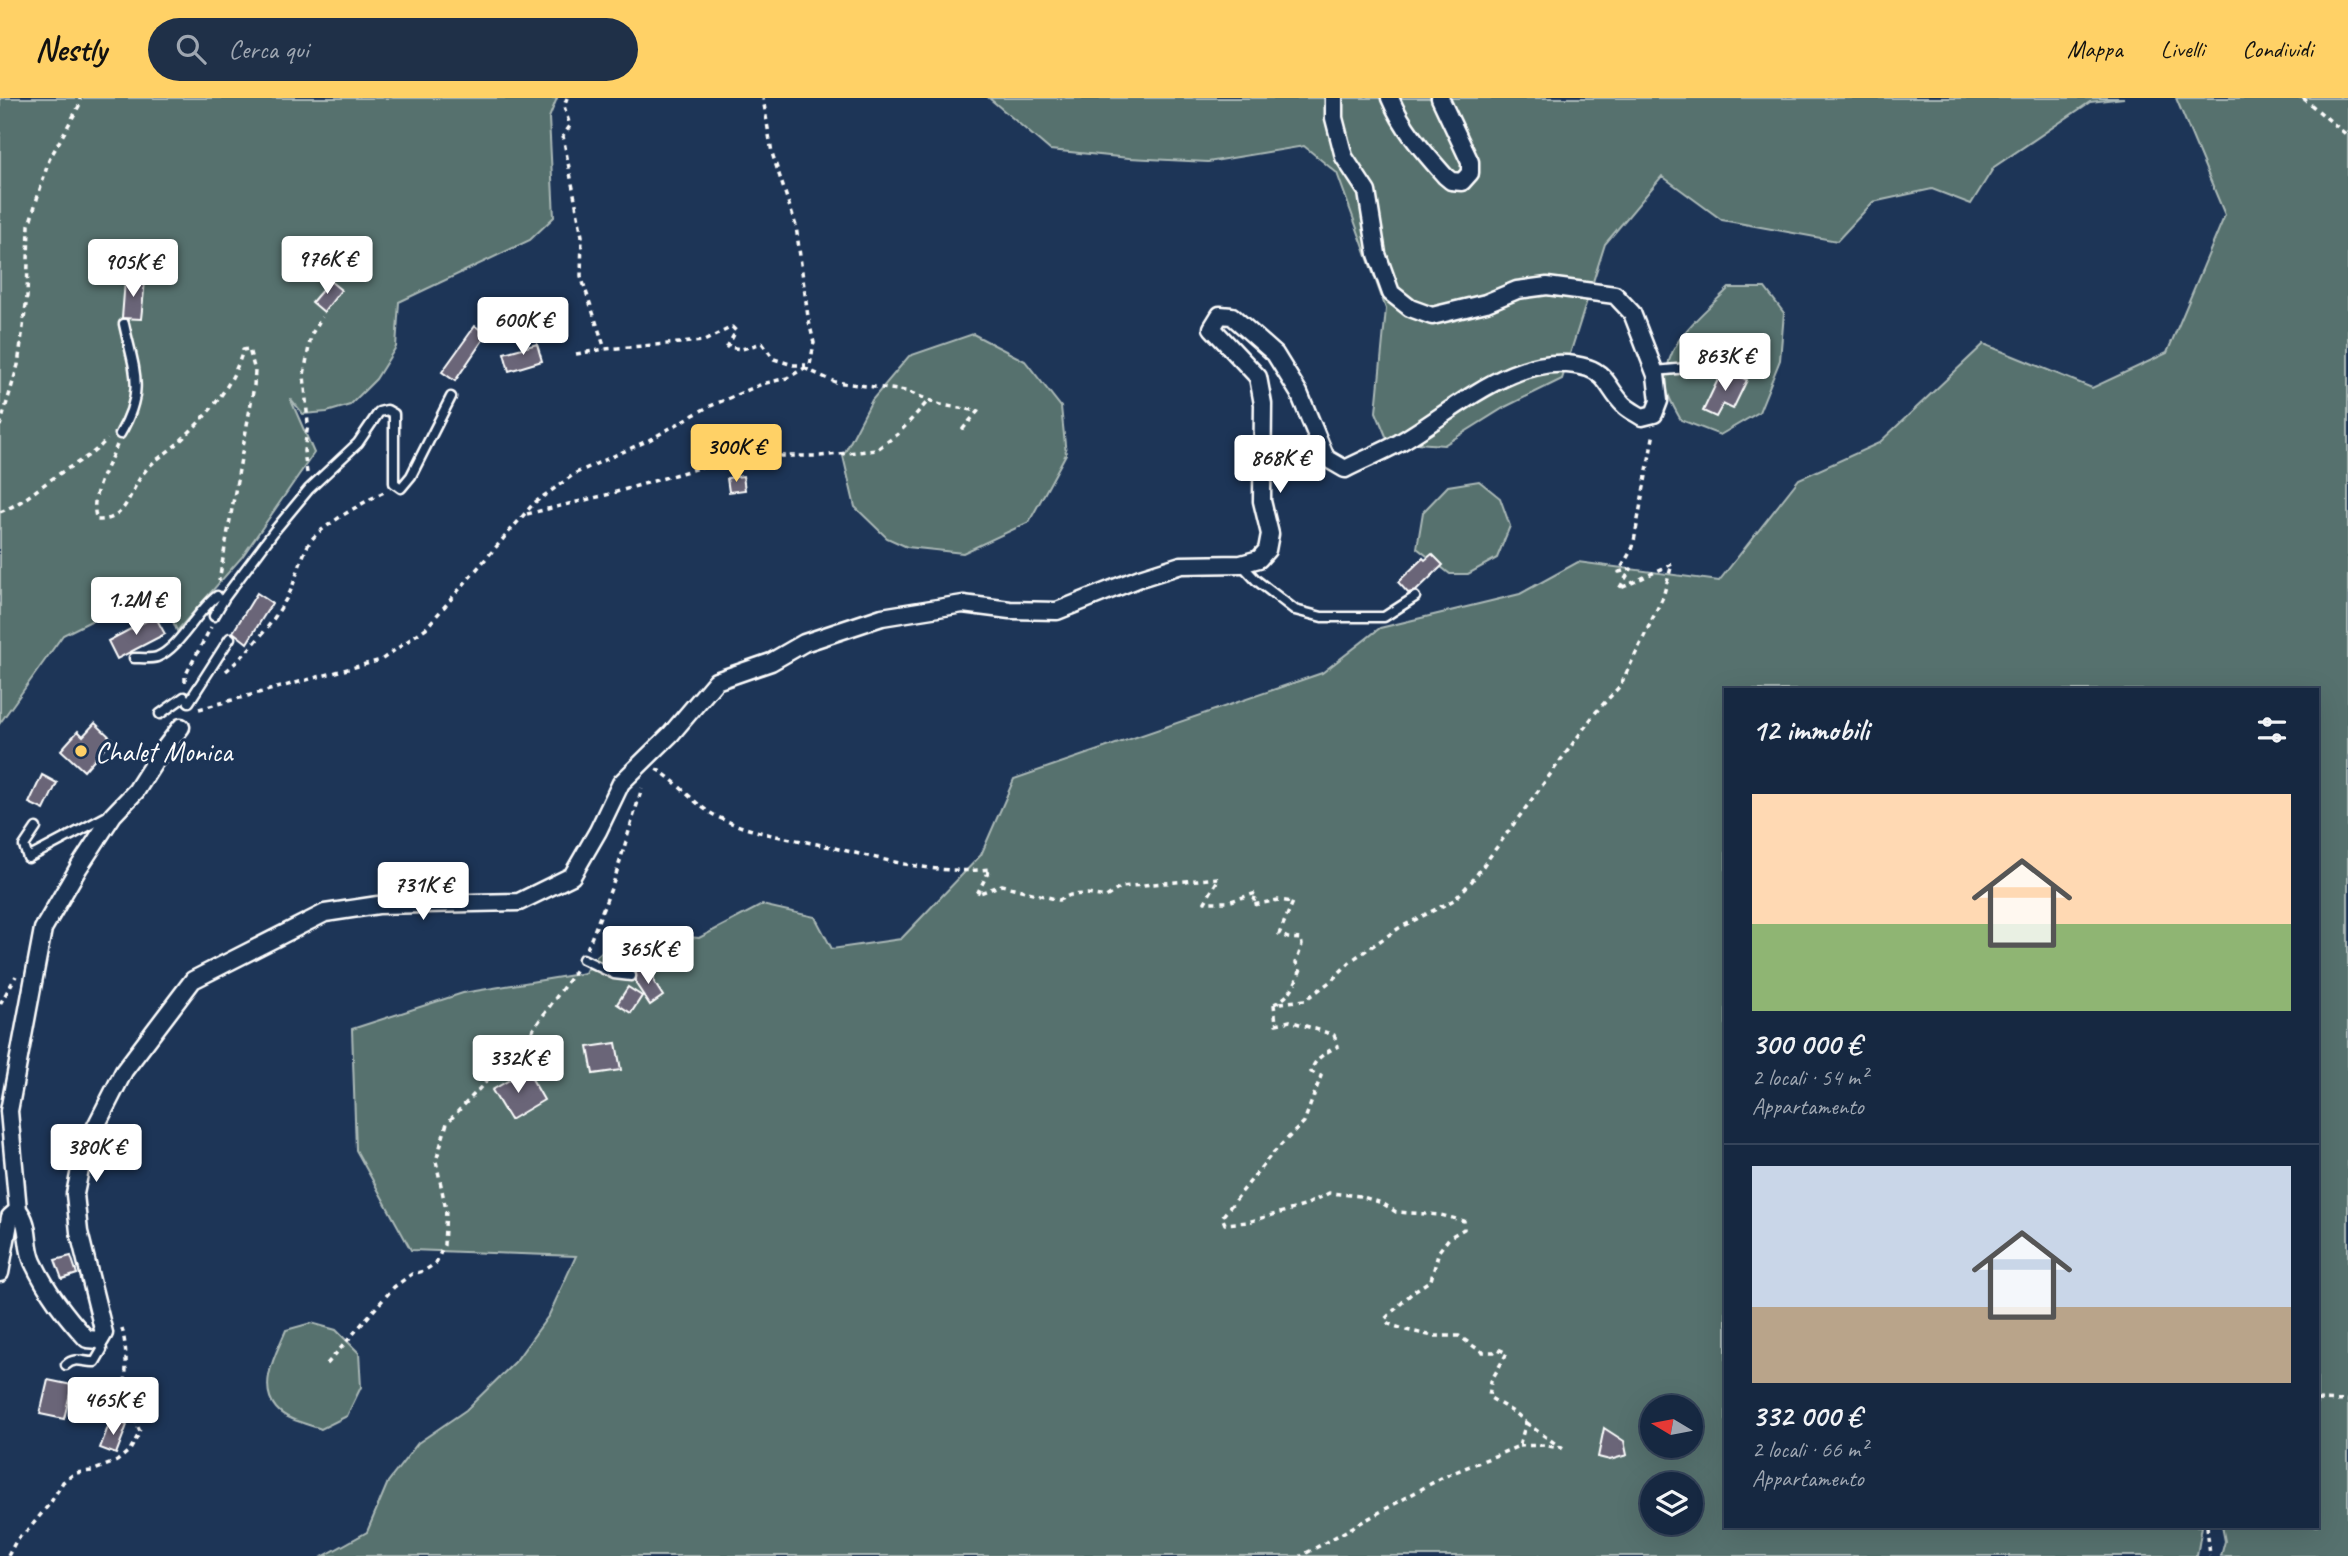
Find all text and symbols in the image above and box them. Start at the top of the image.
search box [148,18,638,81]
text: Nestly [35,28,106,70]
icon: search [172,30,210,68]
text: Cerca qui [228,33,309,66]
text: Mappa [2067,34,2123,64]
text: Livelli [2161,34,2204,64]
text: Condividi [2242,34,2313,64]
pin: 976K € [270,236,384,296]
pin: 905K € [76,240,190,299]
text: 976K € [298,244,356,273]
text: 905K € [104,247,162,276]
pin: 600K € [466,298,580,357]
text: 600K € [493,305,553,334]
pin: 863K € [1668,334,1782,393]
text: 863K € [1695,341,1755,370]
pin: 300K € [679,424,793,484]
text: 300K € [707,432,765,461]
pin: 868K € [1223,436,1337,495]
text: 868K € [1250,443,1310,472]
pin: 1.2M € [79,578,193,637]
text: 1.2M € [107,585,165,614]
text: 12 immobili [1752,711,1869,749]
icon: filters [2253,711,2291,749]
place label: Chalet Monica [95,734,234,769]
marker: Chalet Monica [73,743,89,759]
icon: home [1959,840,2085,966]
pin: 731K € [366,862,480,922]
text: 731K € [394,870,452,899]
pin: 365K € [591,926,705,986]
text: 365K € [619,934,677,963]
text: 300 000 € [1752,1025,1861,1063]
pin: 332K € [461,1035,575,1095]
text: 332K € [489,1043,547,1072]
text: 2 locali · 54 m² [1752,1063,1867,1092]
text: Appartamento [1752,1092,1864,1121]
pin: 380K € [39,1124,153,1184]
text: 380K € [67,1132,125,1161]
icon: home [1959,1212,2085,1338]
pin: 465K € [56,1378,170,1437]
text: 465K € [84,1385,142,1414]
north arrow [1640,1395,1703,1458]
map controls [1640,1395,1703,1535]
text: 332 000 € [1752,1397,1861,1435]
text: 2 locali · 66 m² [1752,1435,1867,1464]
text: Appartamento [1752,1464,1864,1493]
button: layers [1640,1472,1703,1535]

